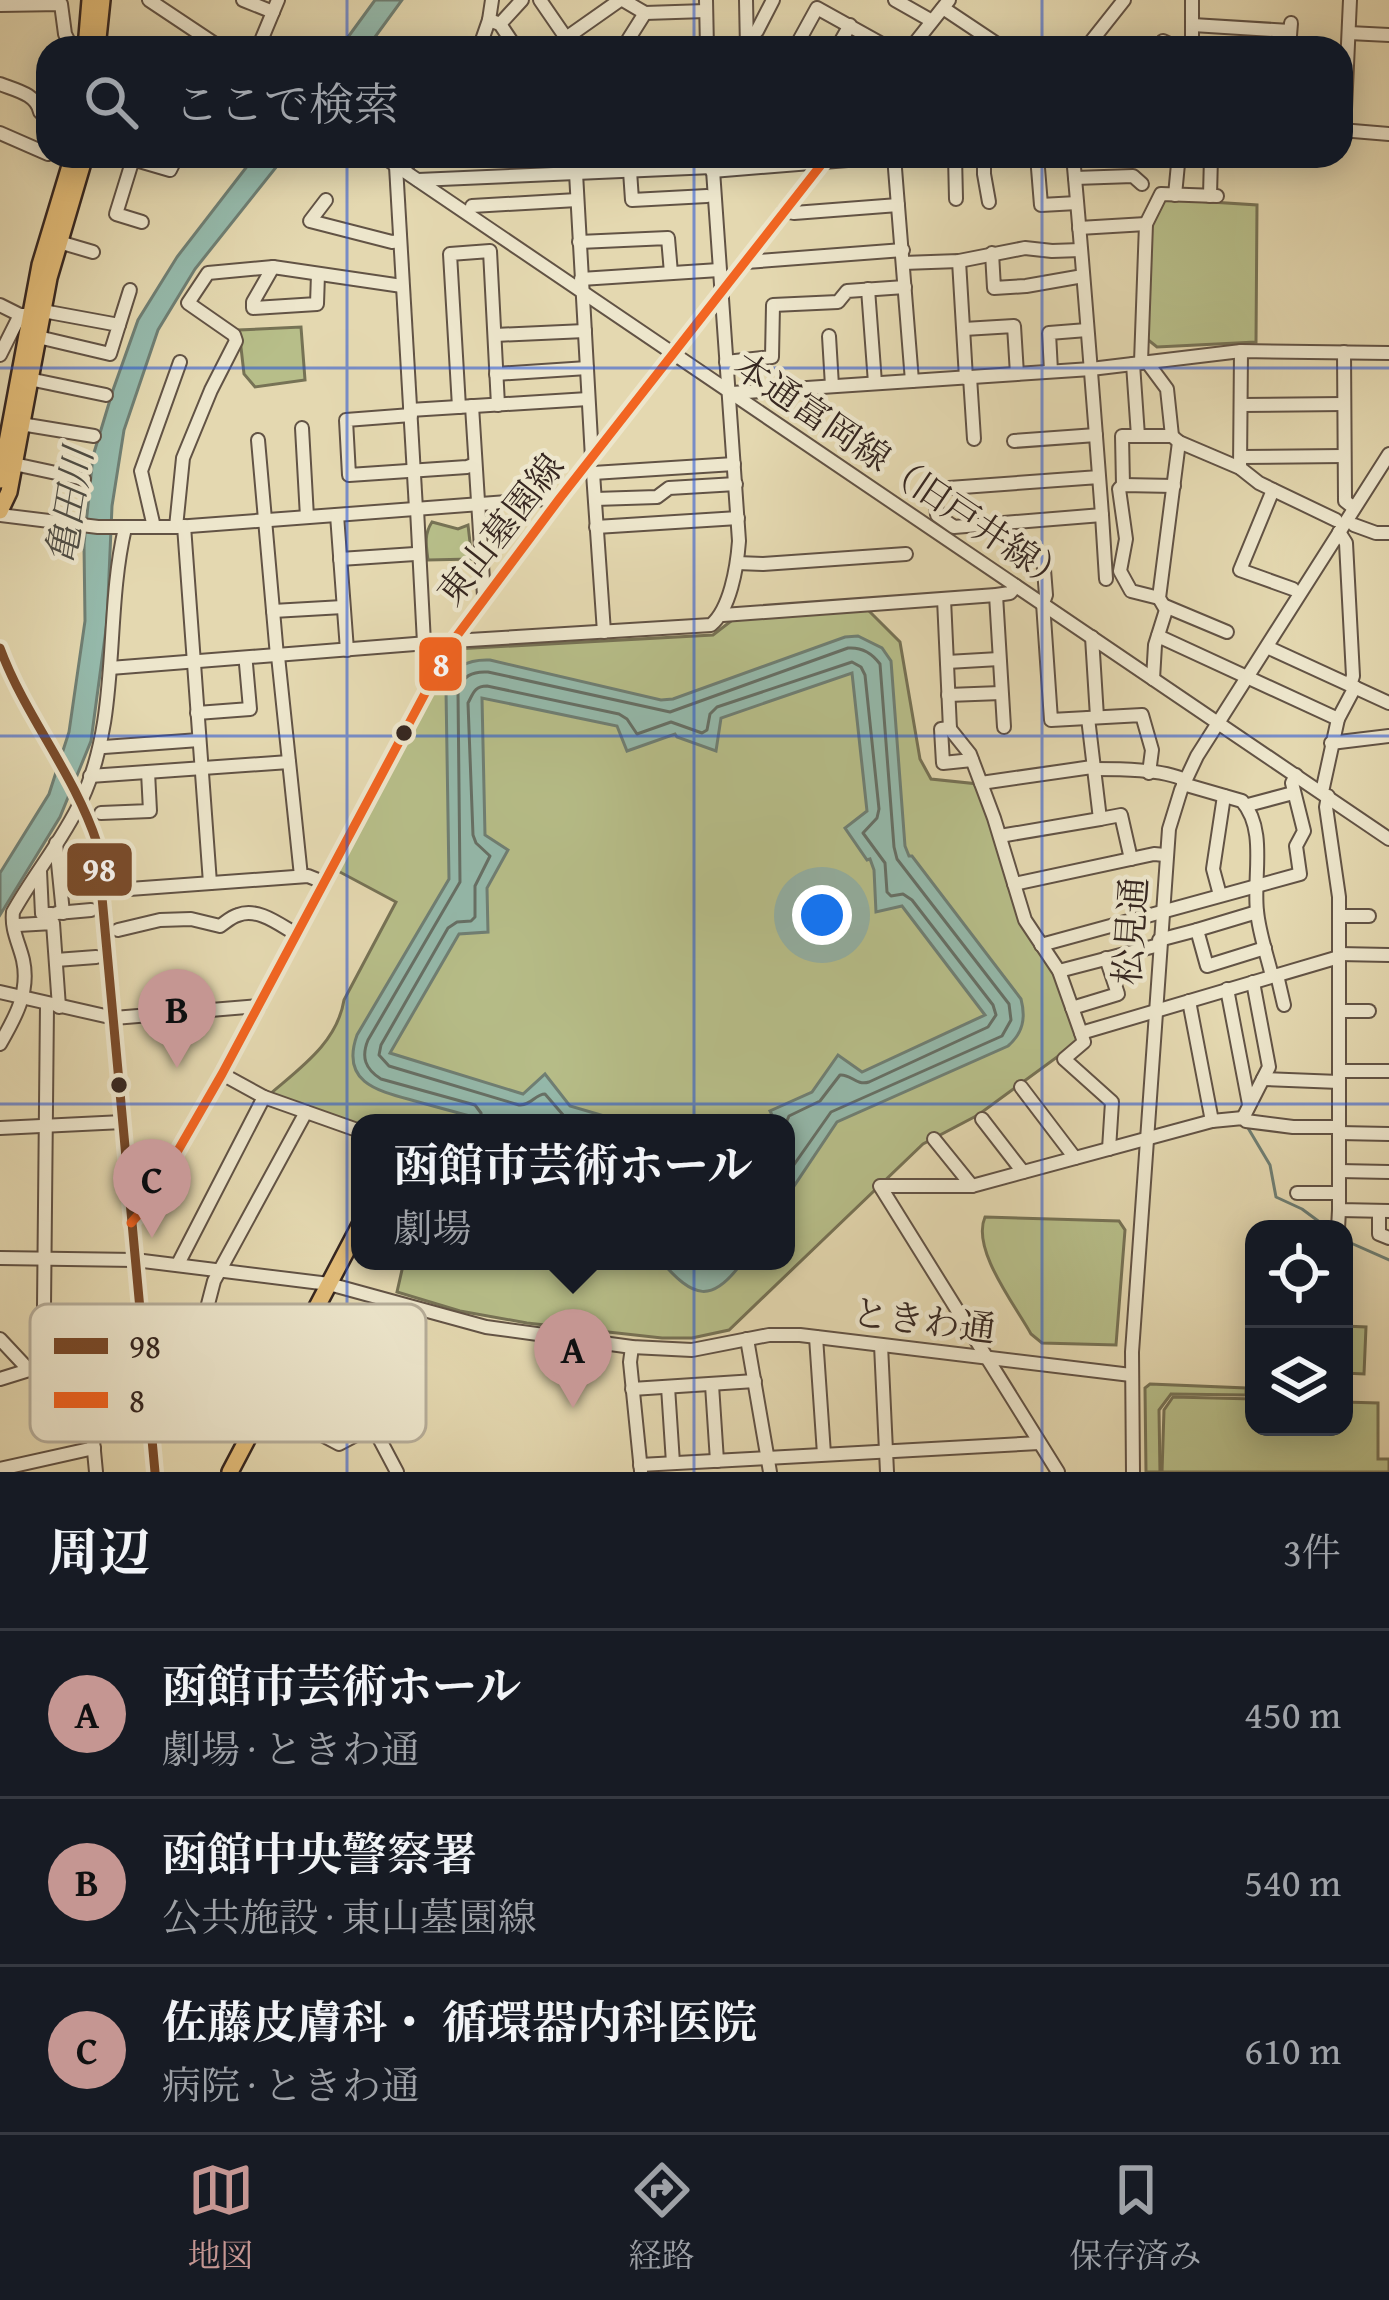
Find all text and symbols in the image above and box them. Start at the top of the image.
search box [36,36,1353,168]
icon: search [78,69,144,135]
text: ここで検索 [174,71,399,136]
street label: 本通富岡線（旧戸井線） [723,339,1081,604]
water label: 亀田川 [31,440,106,568]
street label: 東山墓園線 [423,441,576,616]
line badge: 8 [417,635,464,693]
text: 8 [432,640,450,688]
unlabelled marker [393,722,415,744]
line badge: 98 [65,841,134,898]
text: 98 [82,845,116,893]
street label: 松見通 [1099,875,1160,987]
your location [792,885,852,945]
pin: B [138,969,216,1068]
unlabelled marker [108,1074,130,1096]
popup [351,1114,795,1270]
text: 函館市芸術ホール [393,1132,753,1197]
pin: C [113,1139,191,1238]
text: 劇場 [393,1199,471,1256]
map controls [1245,1220,1353,1436]
button: locate [1245,1220,1353,1328]
street label: ときわ通 [849,1284,999,1355]
legend [30,1304,426,1442]
pin: A [534,1309,612,1408]
text: 98 [129,1322,161,1370]
button: layers [1245,1328,1353,1436]
text: 8 [129,1376,145,1424]
text: 周辺 [48,1514,150,1589]
text: 3件 [1283,1523,1341,1580]
text: 函館市芸術ホール [162,1653,521,1718]
text: A [75,1685,99,1742]
text: 450 m [1244,1685,1341,1742]
text: 劇場 · ときわ通 [162,1720,420,1777]
text: 函館中央警察署 [162,1821,477,1886]
text: B [75,1853,99,1910]
text: 540 m [1244,1853,1341,1910]
text: 公共施設 · 東山墓園線 [162,1888,537,1945]
text: 佐藤皮膚科・ 循環器内科医院 [162,1989,757,2054]
text: C [76,2021,98,2078]
text: 610 m [1244,2021,1341,2078]
text: 病院 · ときわ通 [162,2056,420,2113]
tab: 地図 [188,2157,254,2279]
tab: 経路 [629,2157,695,2279]
tab: 保存済み [1070,2157,1202,2279]

